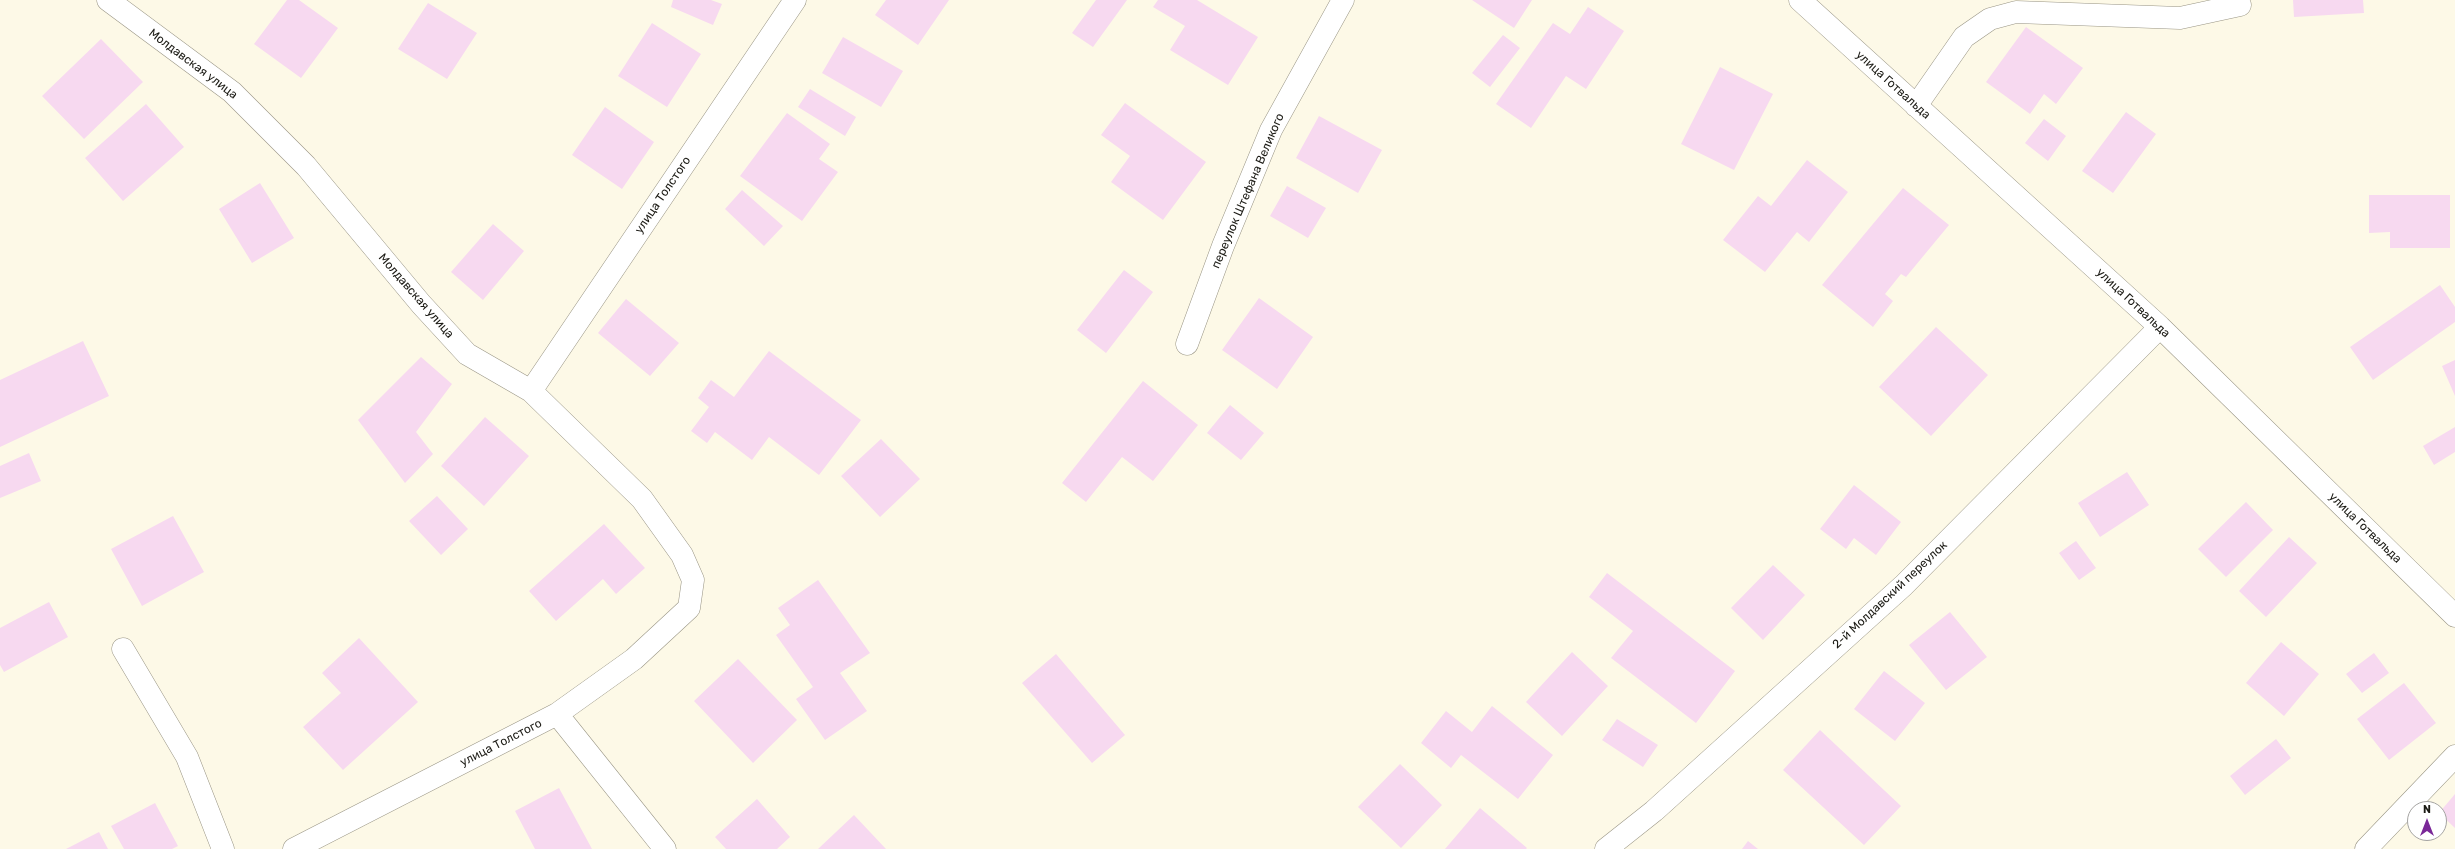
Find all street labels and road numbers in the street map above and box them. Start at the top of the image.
street label: Молдавская улица [146,26,240,102]
street label: улица Готвальда [1853,48,1933,122]
street label: переулок Штефана Великого [1209,111,1287,271]
street label: улица Толстого [632,154,694,236]
street label: Молдавская улица [375,251,457,341]
street label: улица Готвальда [2093,265,2173,341]
street label: улица Готвальда [2326,490,2404,566]
street label: 2-й Молдавский переулок [1830,538,1950,652]
street label: улица Толстого [458,716,544,770]

